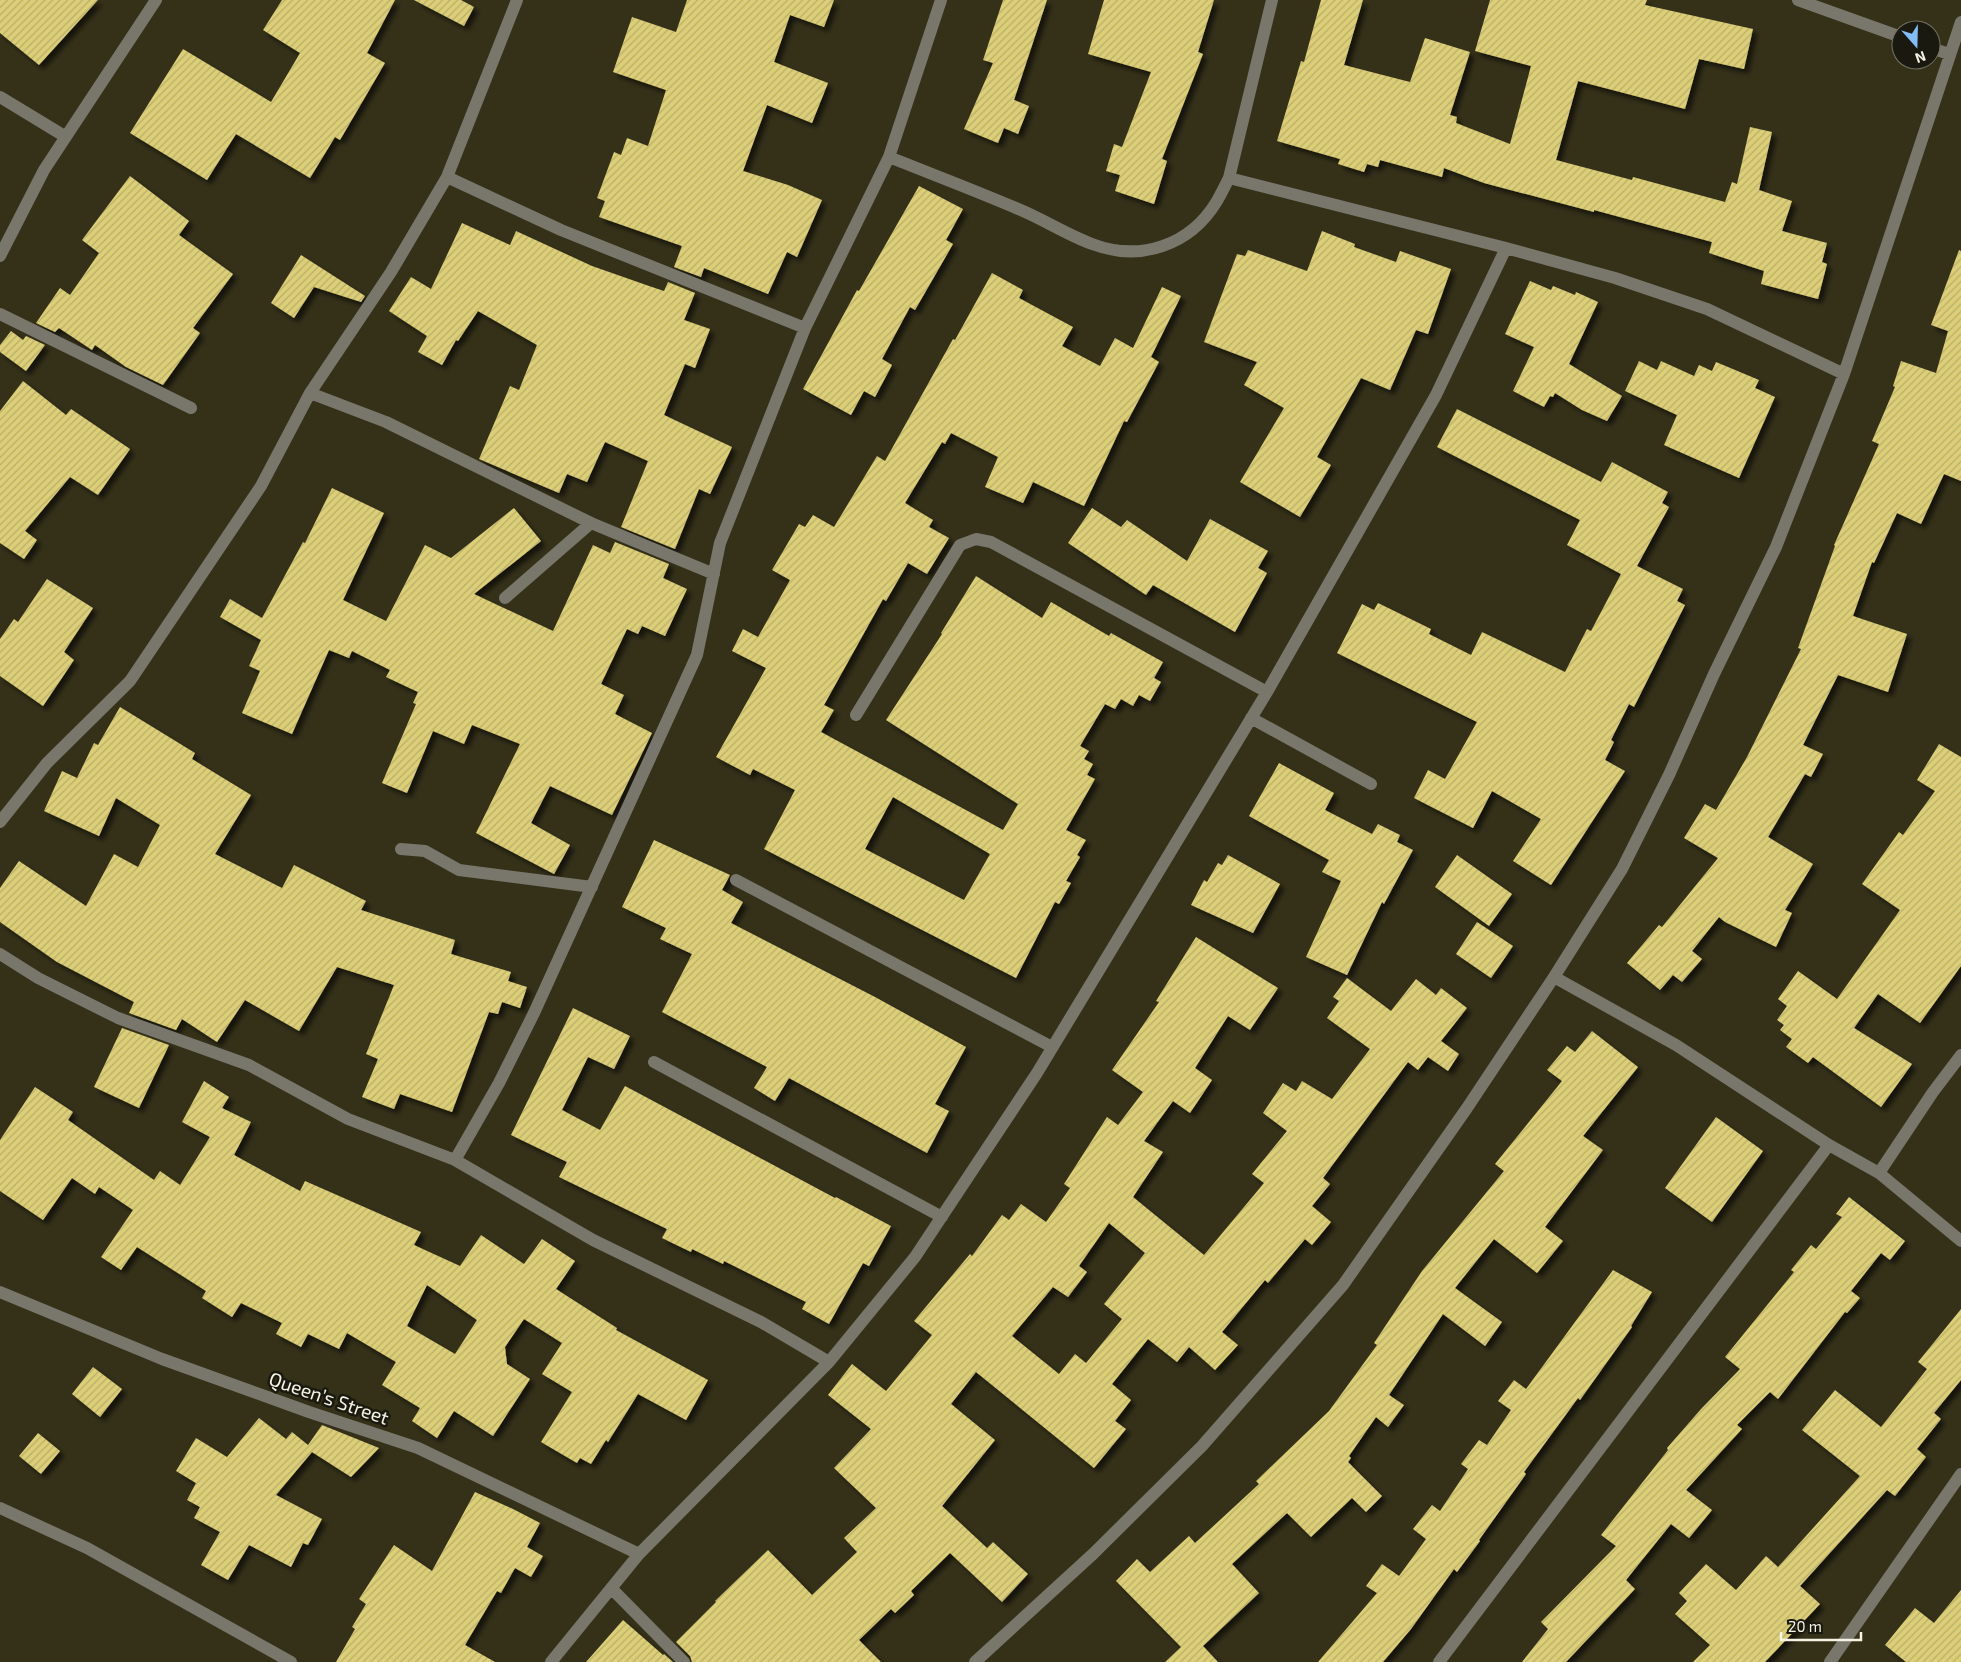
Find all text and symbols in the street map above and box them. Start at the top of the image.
north arrow [1891,20,1941,70]
text: N [1913,48,1928,67]
street label: Queen’s Street [266,1366,392,1429]
scale bar [1781,1610,1861,1642]
text: 20 m [1788,1617,1822,1635]

